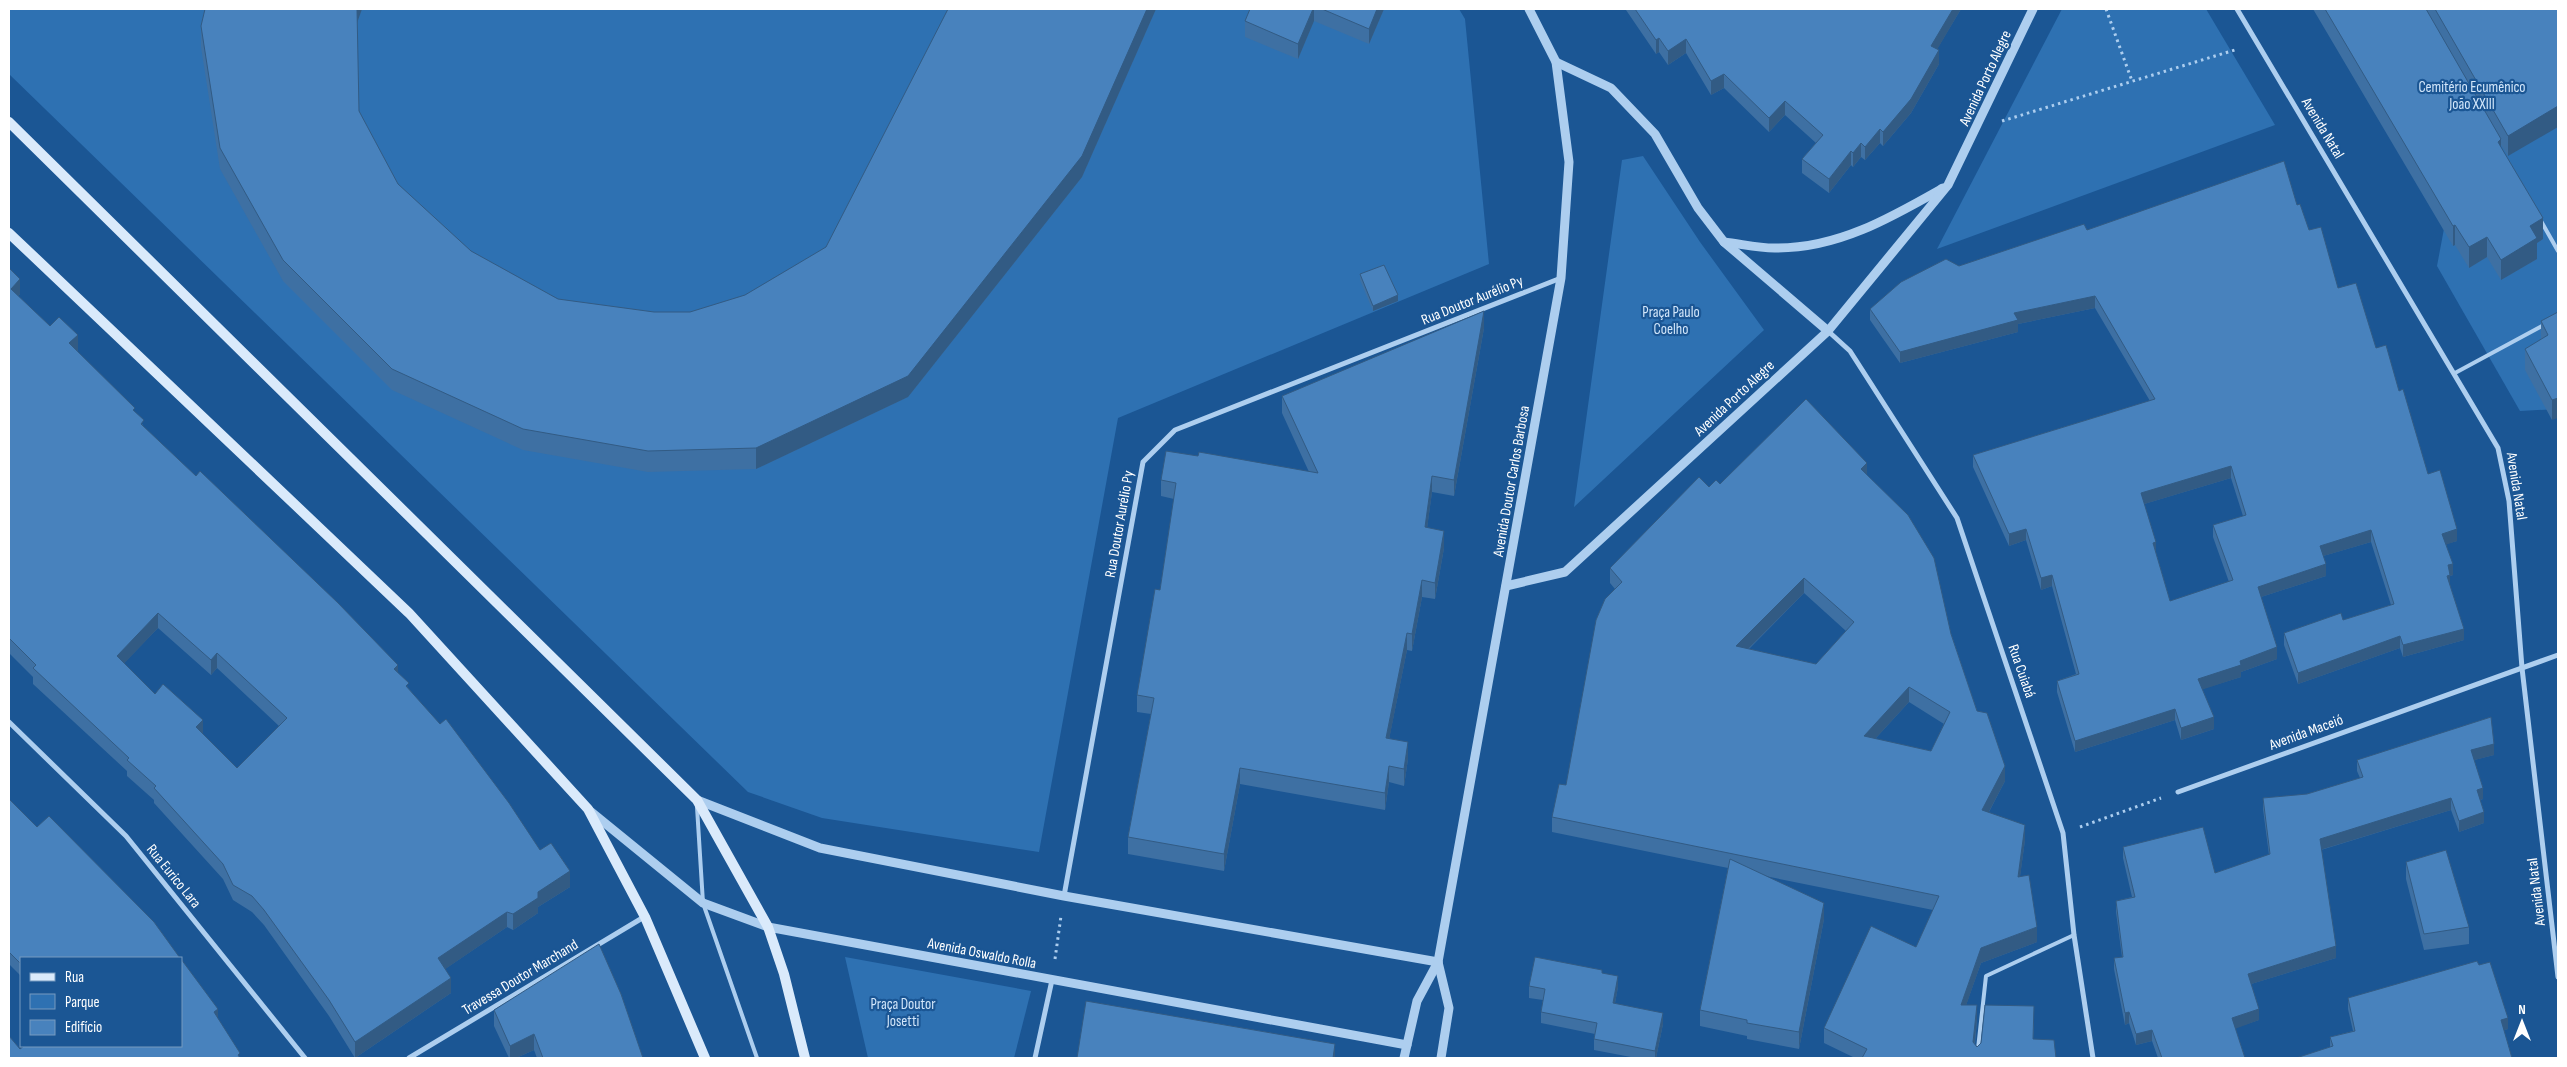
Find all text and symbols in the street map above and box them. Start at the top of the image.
street label: Avenida Porto Alegre [1955,27,2016,130]
park label: Cemitério Ecumênico João XXIII [2418,78,2526,114]
street label: Avenida Natal [2296,93,2348,162]
street label: Rua Doutor Aurélio Py [1418,271,1526,330]
park label: Praça Paulo Coelho [1642,303,1700,339]
street label: Avenida Porto Alegre [1689,356,1779,441]
street label: Avenida Doutor Carlos Barbosa [1489,404,1534,559]
street label: Avenida Natal [2502,450,2531,521]
street label: Rua Doutor Aurélio Py [1101,469,1138,579]
street label: Rua Cuiabá [2004,642,2040,701]
street label: Avenida Maceió [2266,710,2346,755]
street label: Rua Eurico Lara [142,841,205,912]
street label: Avenida Natal [2523,857,2550,928]
street label: Avenida Oswaldo Rolla [925,933,1038,973]
street label: Travessa Doutor Marchand [459,935,582,1020]
legend [20,957,182,1047]
text: Rua [65,968,84,987]
text: Parque [65,993,100,1012]
park label: Praça Doutor Josetti [871,995,936,1031]
north arrow [2497,997,2547,1047]
text: N [2518,1001,2526,1018]
text: Edifício [65,1018,102,1037]

